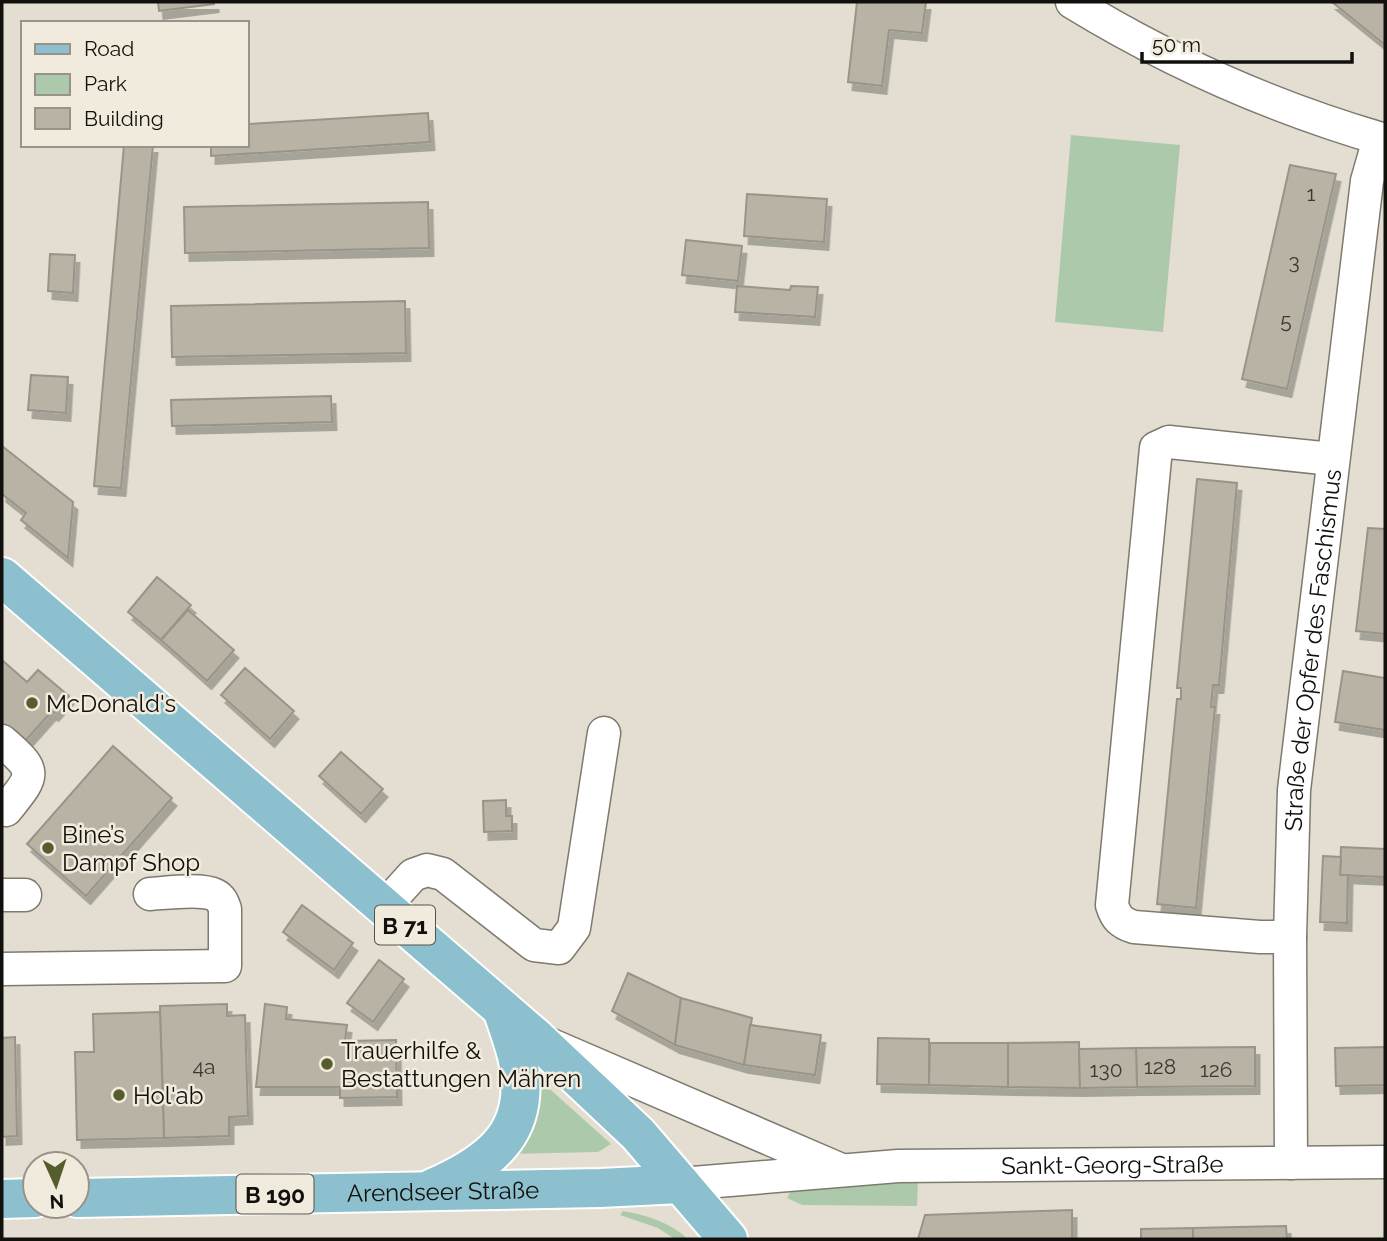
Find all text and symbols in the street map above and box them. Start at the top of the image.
legend [21,21,248,147]
scale bar [1142,21,1352,65]
text: 50 m [1152,32,1201,57]
text: Road [84,36,134,61]
text: Park [84,71,127,96]
text: Building [84,106,164,131]
house number: 1 [1307,181,1316,206]
house number: 3 [1288,249,1300,274]
house number: 5 [1280,308,1292,333]
street label: Straße der Opfer des Faschismus [1278,467,1347,832]
place label: McDonald's [46,689,176,718]
marker: McDonald's [24,695,40,711]
place label: Bine’s Dampf Shop [62,820,200,877]
marker: Bine’s Dampf Shop [40,840,56,856]
road number: B 71 [375,906,435,944]
place label: Trauerhilfe & Bestattungen Mähren [341,1036,581,1093]
house number: 4a [193,1054,215,1079]
house number: 128 [1144,1054,1176,1079]
marker: Trauerhilfe & Bestattungen Mähren [319,1056,335,1072]
house number: 130 [1089,1057,1123,1082]
house number: 126 [1200,1057,1232,1082]
place label: Hol'ab [133,1081,204,1110]
marker: Hol'ab [111,1087,127,1103]
street label: Sankt-Georg-Straße [1001,1149,1224,1180]
north arrow [21,1150,91,1220]
road number: B 190 [236,1175,314,1214]
street label: Arendseer Straße [347,1175,539,1207]
text: N [49,1191,65,1213]

